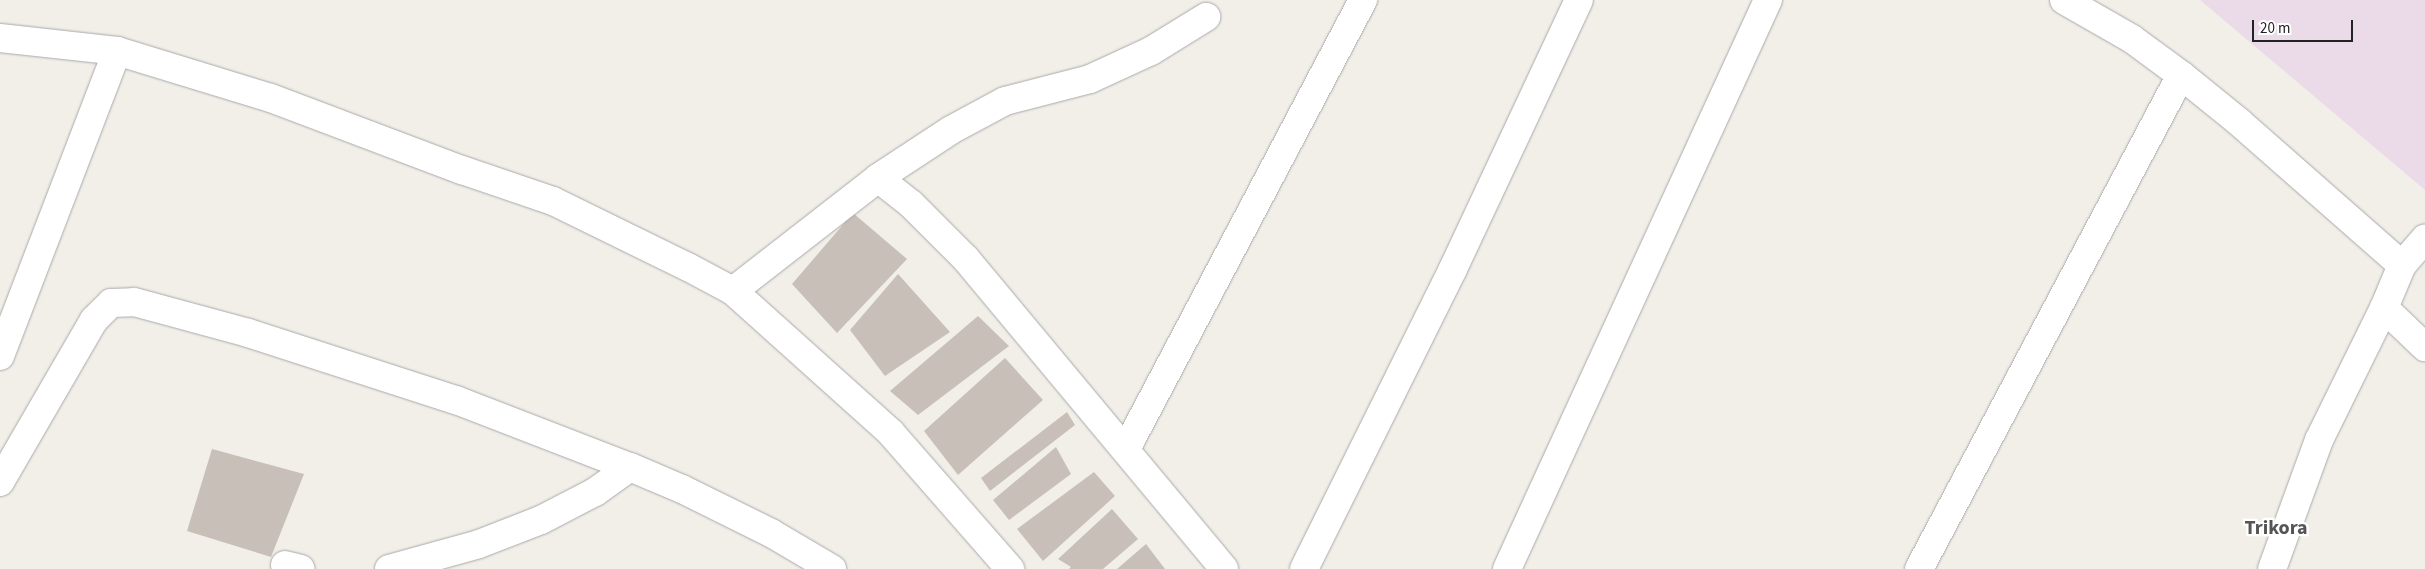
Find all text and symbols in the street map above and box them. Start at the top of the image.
scale bar [2255,10,2356,42]
text: 20 m [2260,18,2290,39]
district label: Trikora [2244,516,2308,540]

